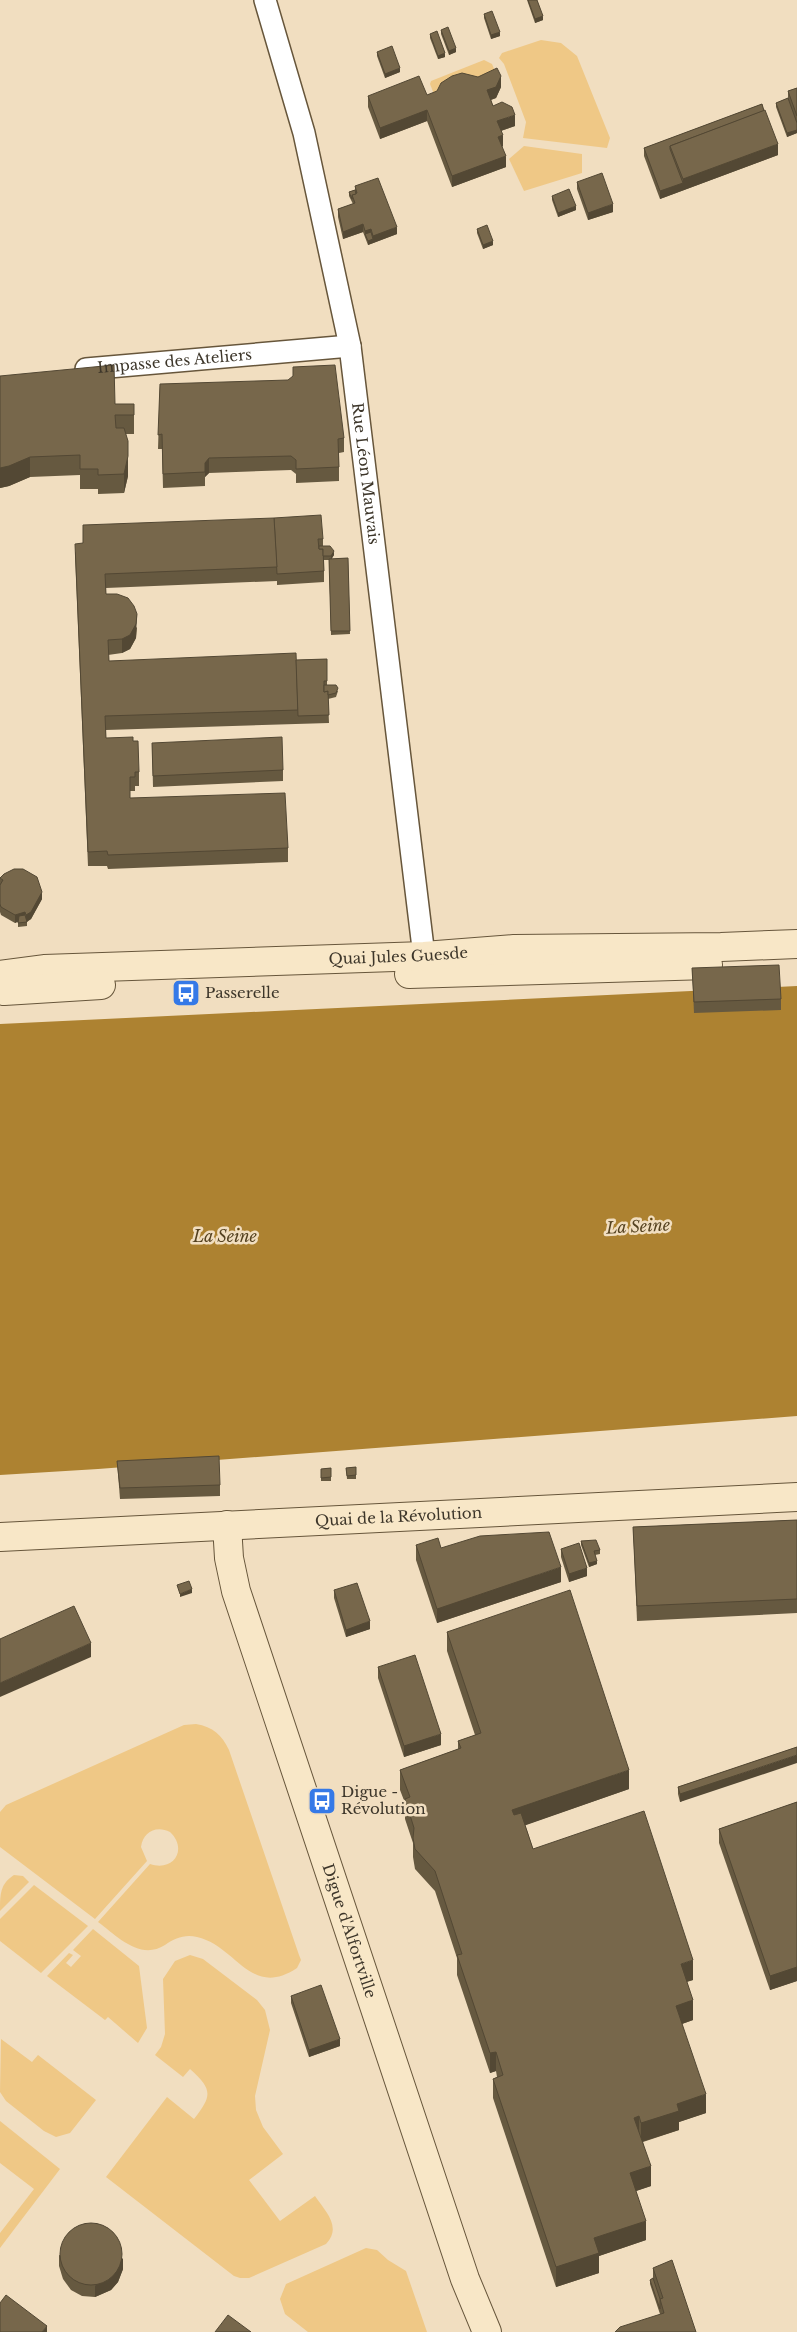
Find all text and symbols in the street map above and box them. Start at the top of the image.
street label: Impasse des Ateliers [97,345,253,377]
street label: Rue Léon Mauvais [348,401,384,546]
street label: Quai Jules Guesde [328,943,469,968]
bus stop icon: Passerelle [171,978,201,1008]
place label: Passerelle [205,983,280,1002]
water label: La Seine [605,1214,671,1238]
water label: La Seine [192,1226,258,1246]
street label: Quai de la Révolution [315,1503,482,1530]
place label: Digue - Révolution [341,1782,426,1818]
bus stop icon: Digue - Révolution [307,1786,337,1816]
street label: Digue d'Alfortville [318,1861,381,2000]

